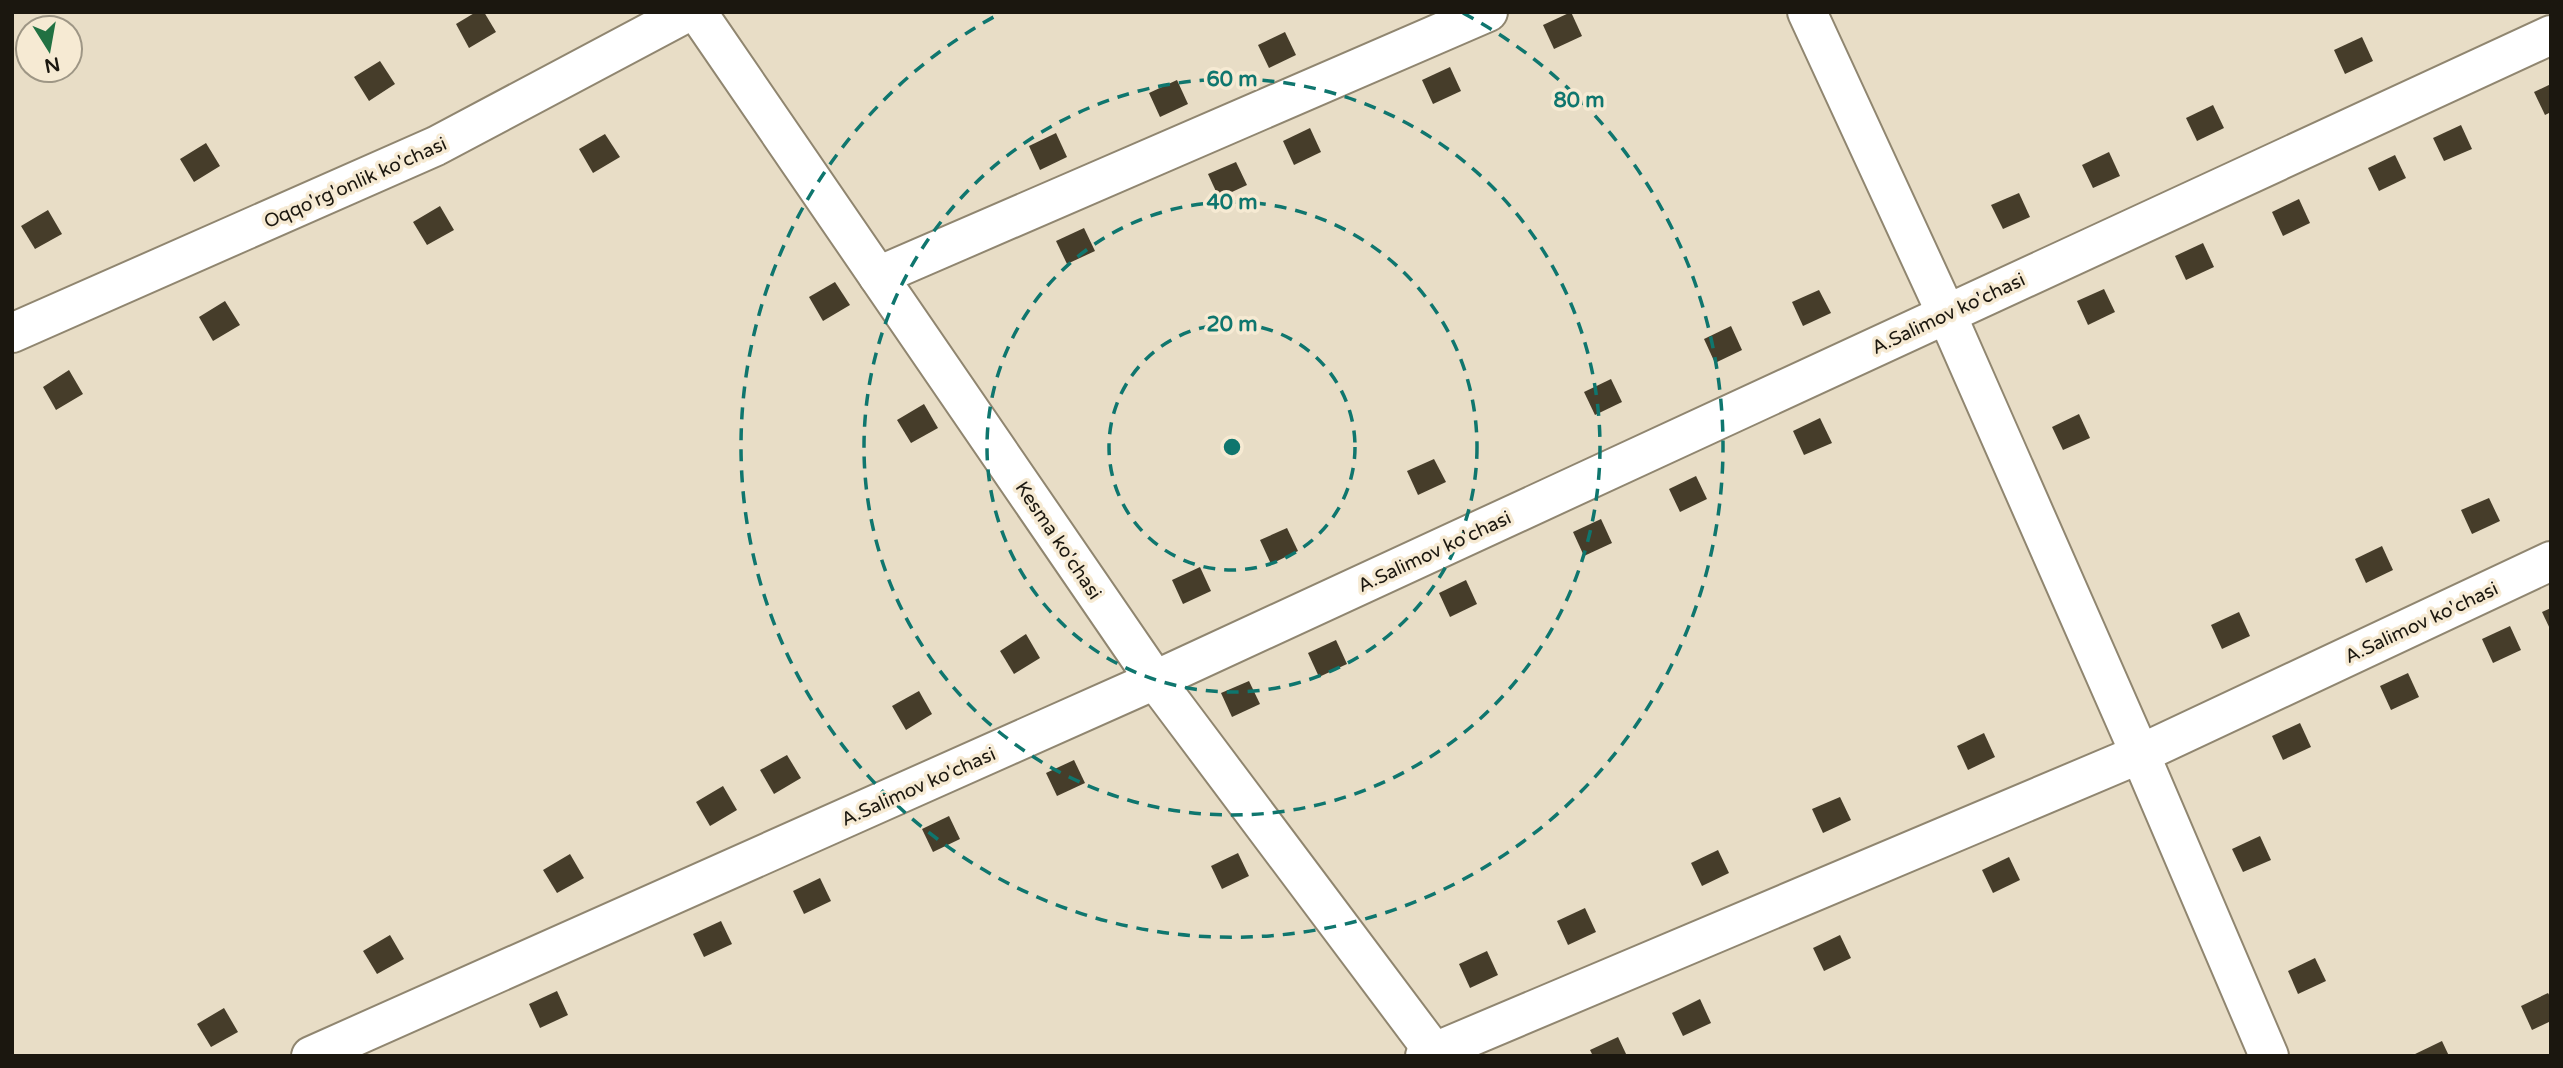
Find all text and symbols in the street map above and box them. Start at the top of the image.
north arrow [14,14,84,84]
text: N [42,52,62,77]
text: 60 m [1206,67,1258,92]
text: 80 m [1553,88,1605,113]
street label: Oqqo'rg'onlik ko'chasi [261,133,450,233]
text: 40 m [1206,190,1258,215]
street label: A.Salimov ko'chasi [1868,269,2029,359]
text: 20 m [1206,312,1258,337]
centre of rings [1220,435,1244,459]
street label: Kesma ko'chasi [1011,477,1106,604]
street label: A.Salimov ko'chasi [1354,507,1515,597]
street label: A.Salimov ko'chasi [2341,578,2502,668]
street label: A.Salimov ko'chasi [838,743,999,831]

